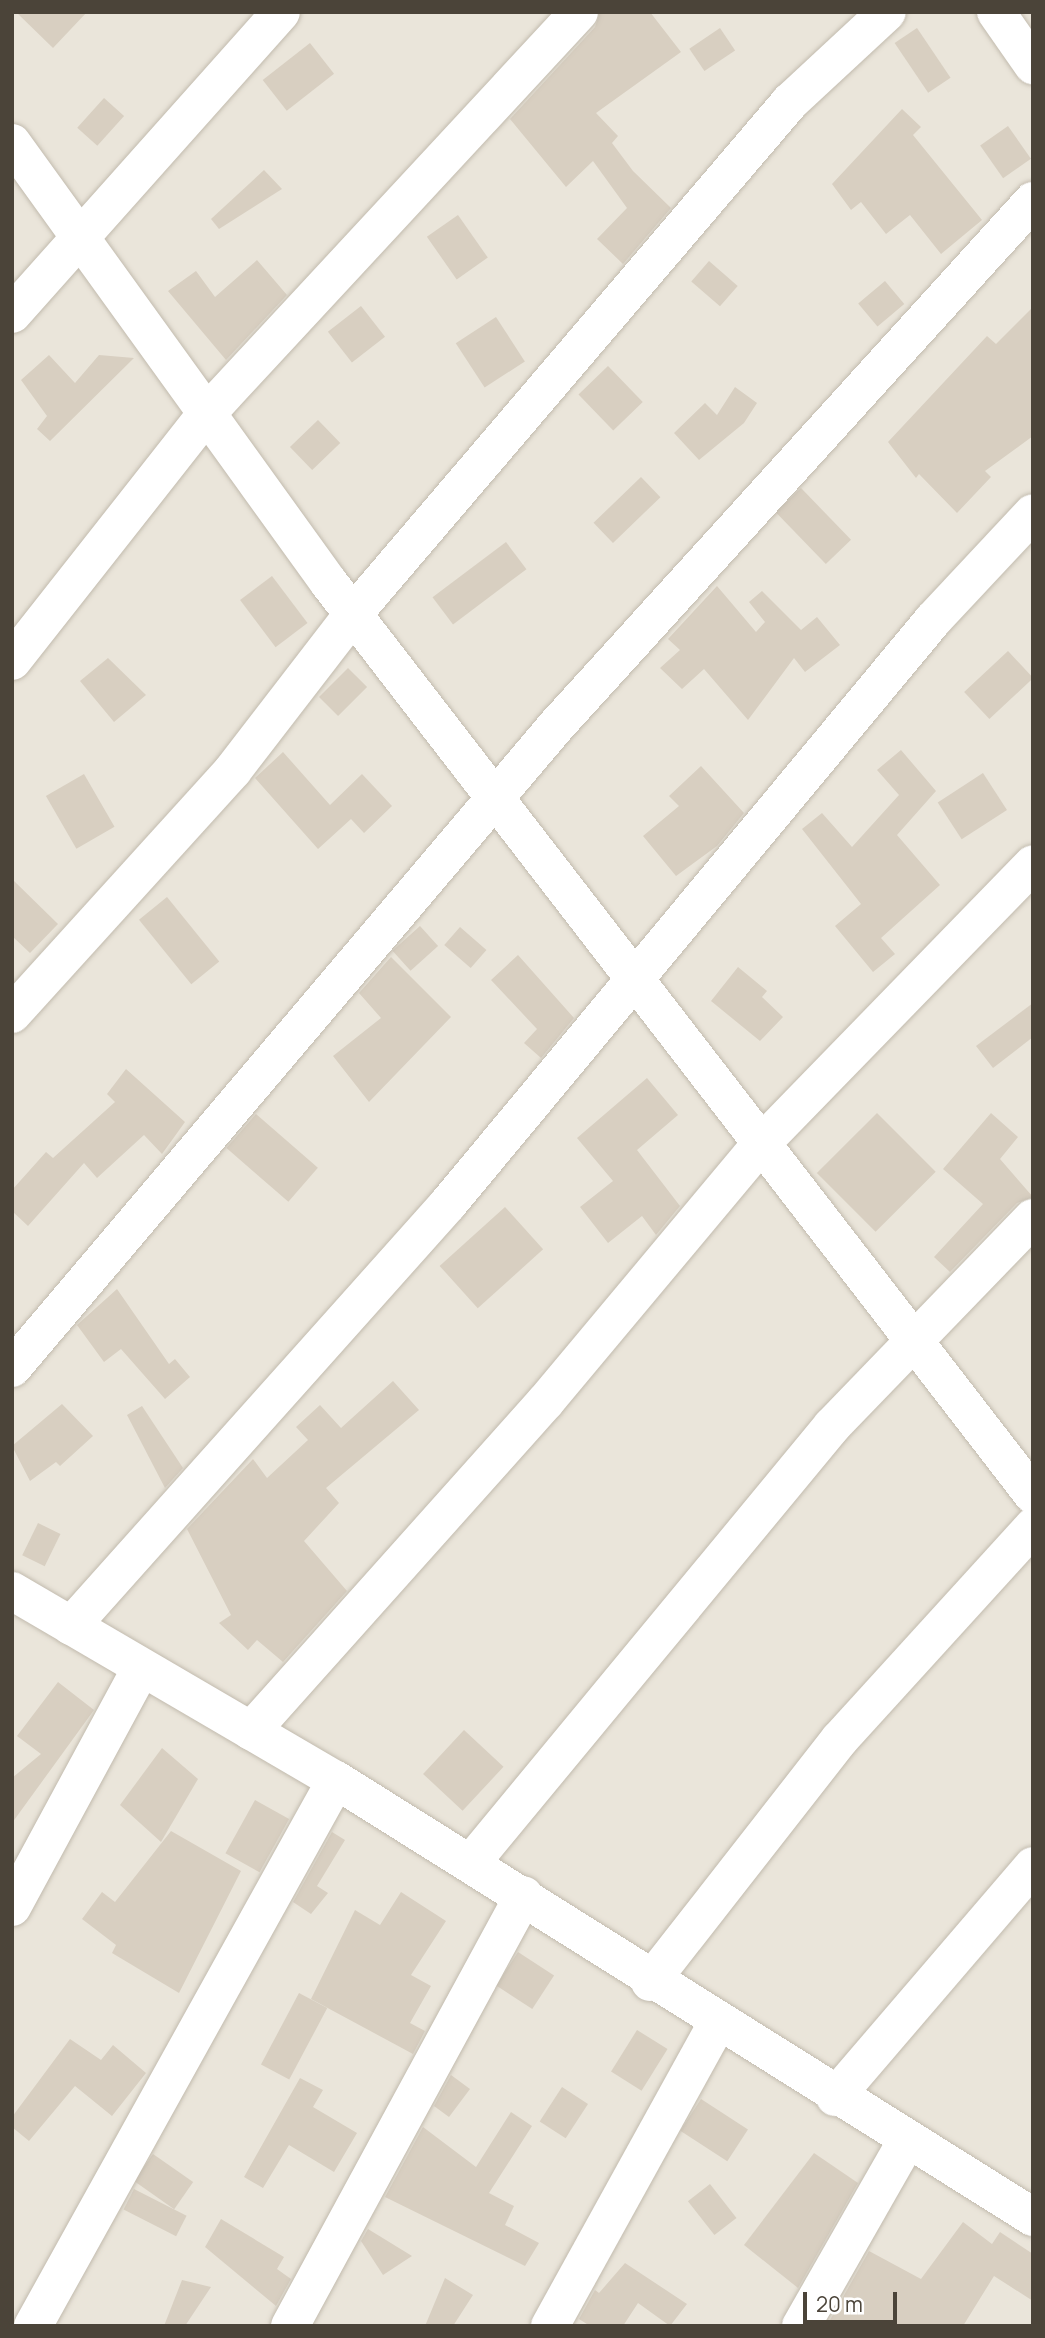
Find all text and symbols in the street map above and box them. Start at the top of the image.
scale bar [807,2278,902,2322]
text: 20 m [816,2290,863,2318]

